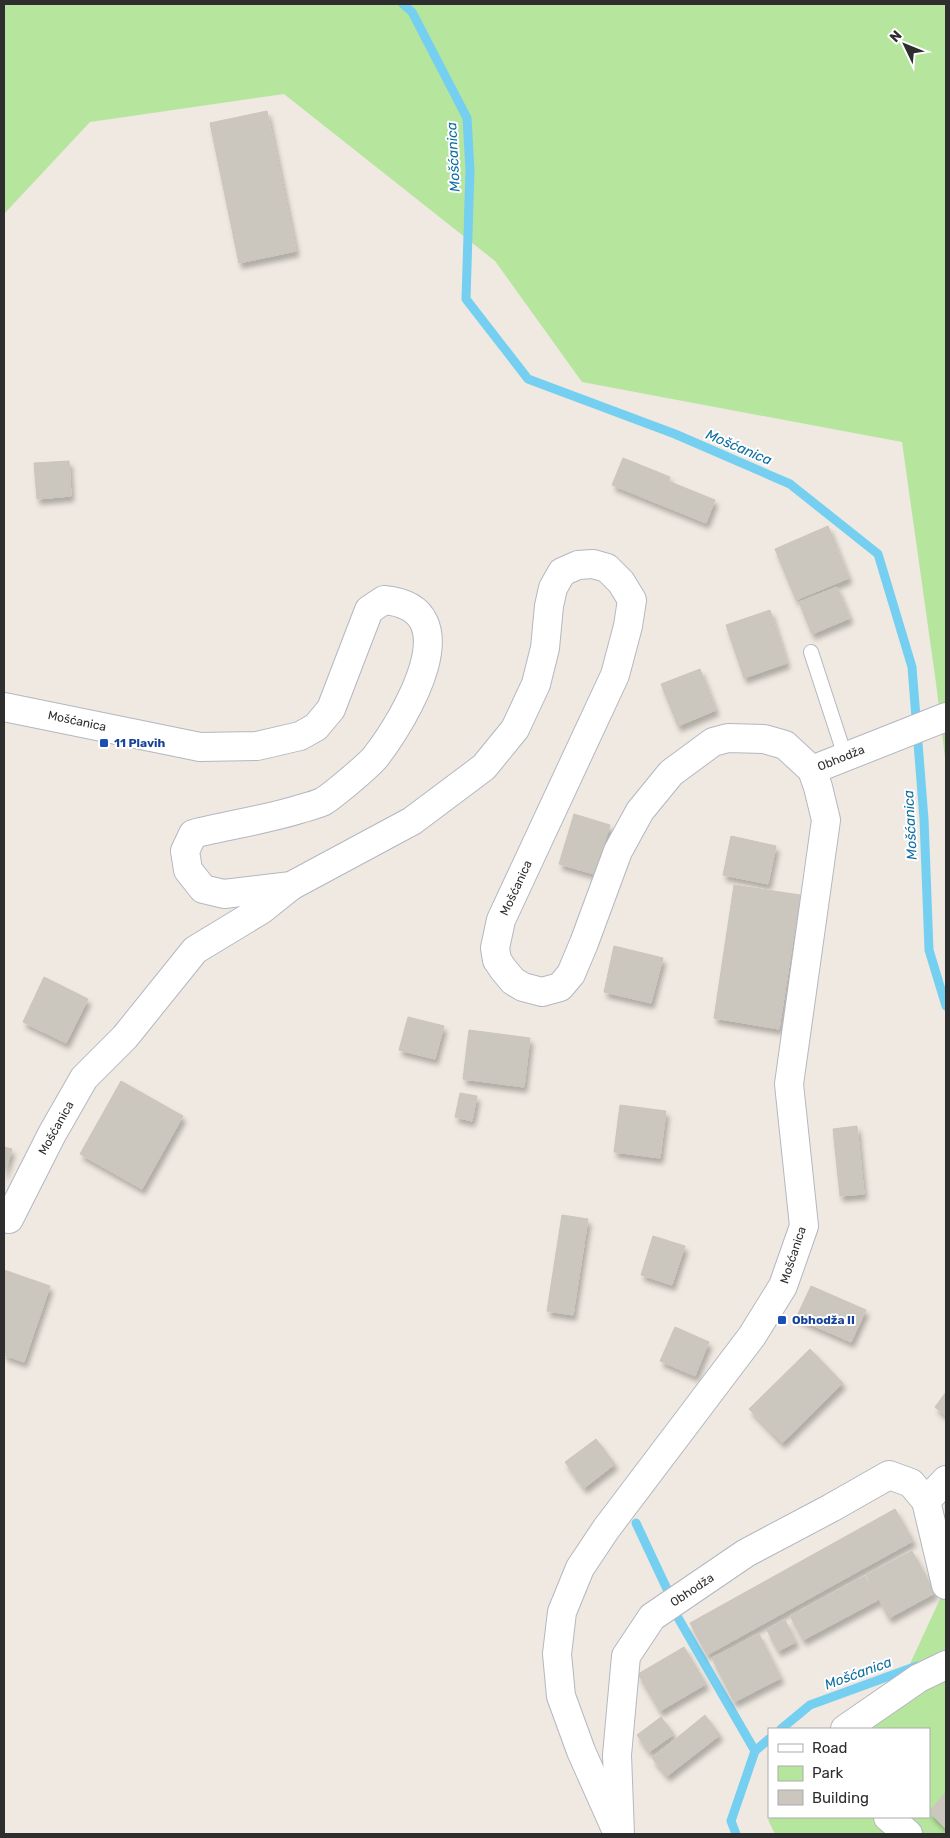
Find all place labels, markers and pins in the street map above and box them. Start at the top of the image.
place label: 11 Plavih [114,736,166,750]
marker: 11 Plavih [98,737,110,749]
place label: Obhodža II [792,1313,855,1327]
marker: Obhodža II [776,1314,788,1326]

